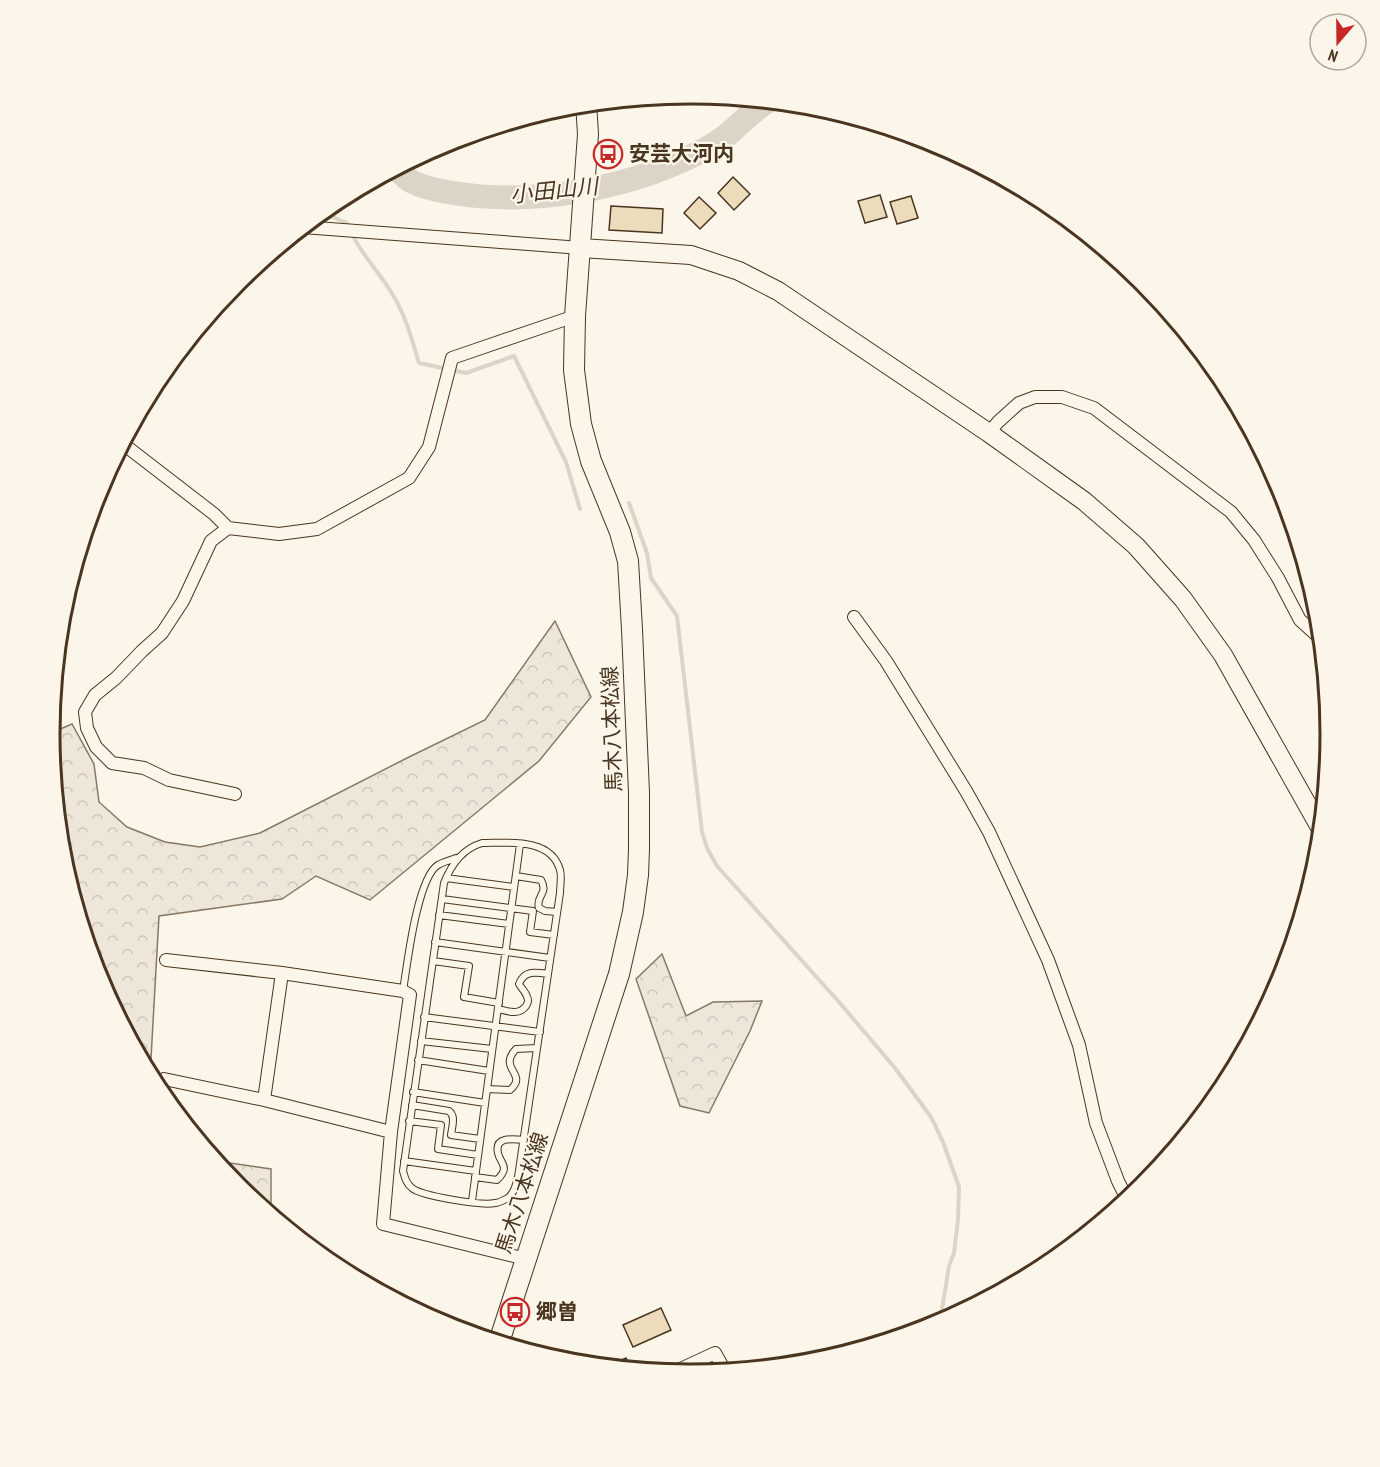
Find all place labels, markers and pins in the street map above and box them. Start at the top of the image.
bus stop icon: 安芸大河内 [592,138,624,170]
place label: 安芸大河内 [629,140,734,167]
bus stop icon: 郷曽 [499,1296,531,1328]
place label: 郷曽 [536,1298,578,1325]

